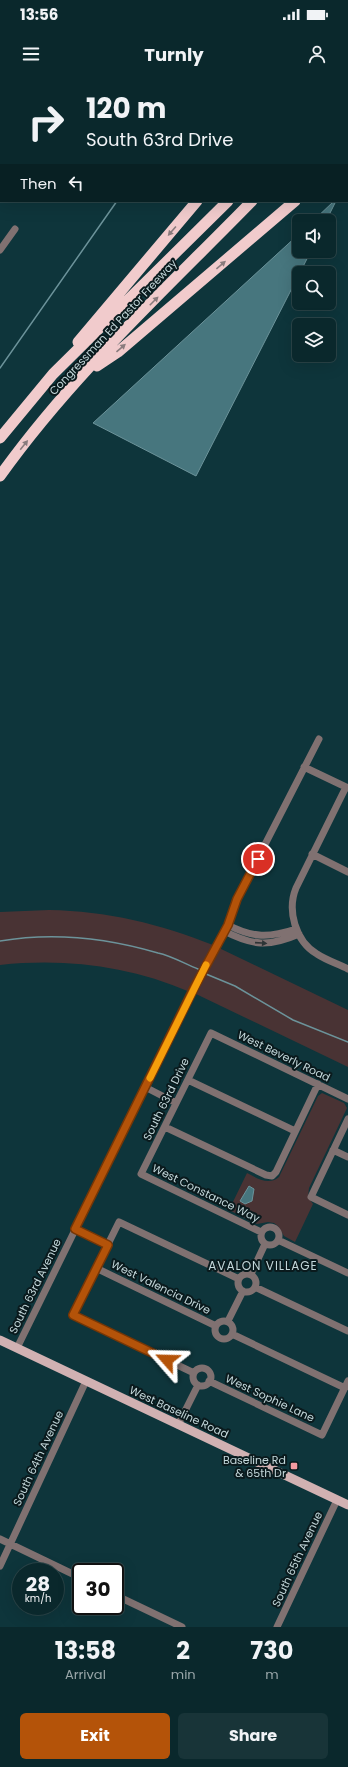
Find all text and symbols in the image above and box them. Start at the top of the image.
text: 13:56 [20,4,58,25]
text: Turnly [144,42,204,67]
icon: menu [20,43,42,65]
icon: person [306,43,328,65]
text: 120 m [86,89,166,128]
icon: right [20,96,72,148]
text: South 63rd Drive [86,127,233,152]
icon: left [65,172,87,194]
text: Then [20,173,57,194]
map controls [292,214,336,362]
button: sound [292,214,336,258]
one-way arrow [167,225,176,236]
street label: Congressman Ed Pastor Freeway [46,255,181,399]
one-way arrow [216,260,226,269]
button: search [292,266,336,310]
one-way arrow [149,296,159,306]
button: layers [292,318,336,362]
one-way arrow [116,344,127,353]
one-way arrow [19,440,28,451]
pin [241,842,275,876]
icon: arrive [247,848,269,870]
one-way arrow [255,940,267,947]
street label: West Beverly Road [235,1027,333,1085]
street label: South 63rd Drive [139,1055,193,1143]
street label: West Constance Way [150,1160,263,1226]
street label: South 63rd Avenue [5,1236,65,1336]
street label: West Valencia Drive [109,1256,214,1318]
district label: AVALON VILLAGE [208,1257,318,1274]
position arrow [146,1339,188,1381]
street label: West Sophie Lane [223,1370,317,1426]
street label: West Baseline Road [127,1382,231,1442]
street label: South 64th Avenue [9,1407,67,1508]
place label: Baseline Rd & 65th Dr [223,1452,286,1481]
marker: Baseline Rd & 65th Dr [289,1461,299,1471]
street label: South 65th Avenue [268,1508,326,1609]
speed limit sign: 30 [72,1563,124,1615]
text: 28 [26,1570,50,1598]
text: km/h [25,1591,51,1606]
text: 13:58 [55,1634,116,1667]
text: 2 [176,1634,190,1667]
text: 730 [250,1634,293,1667]
text: Arrival [65,1665,106,1684]
text: min [171,1665,196,1684]
text: m [265,1665,279,1684]
button: Exit [20,1713,170,1759]
button: Share [178,1713,328,1759]

